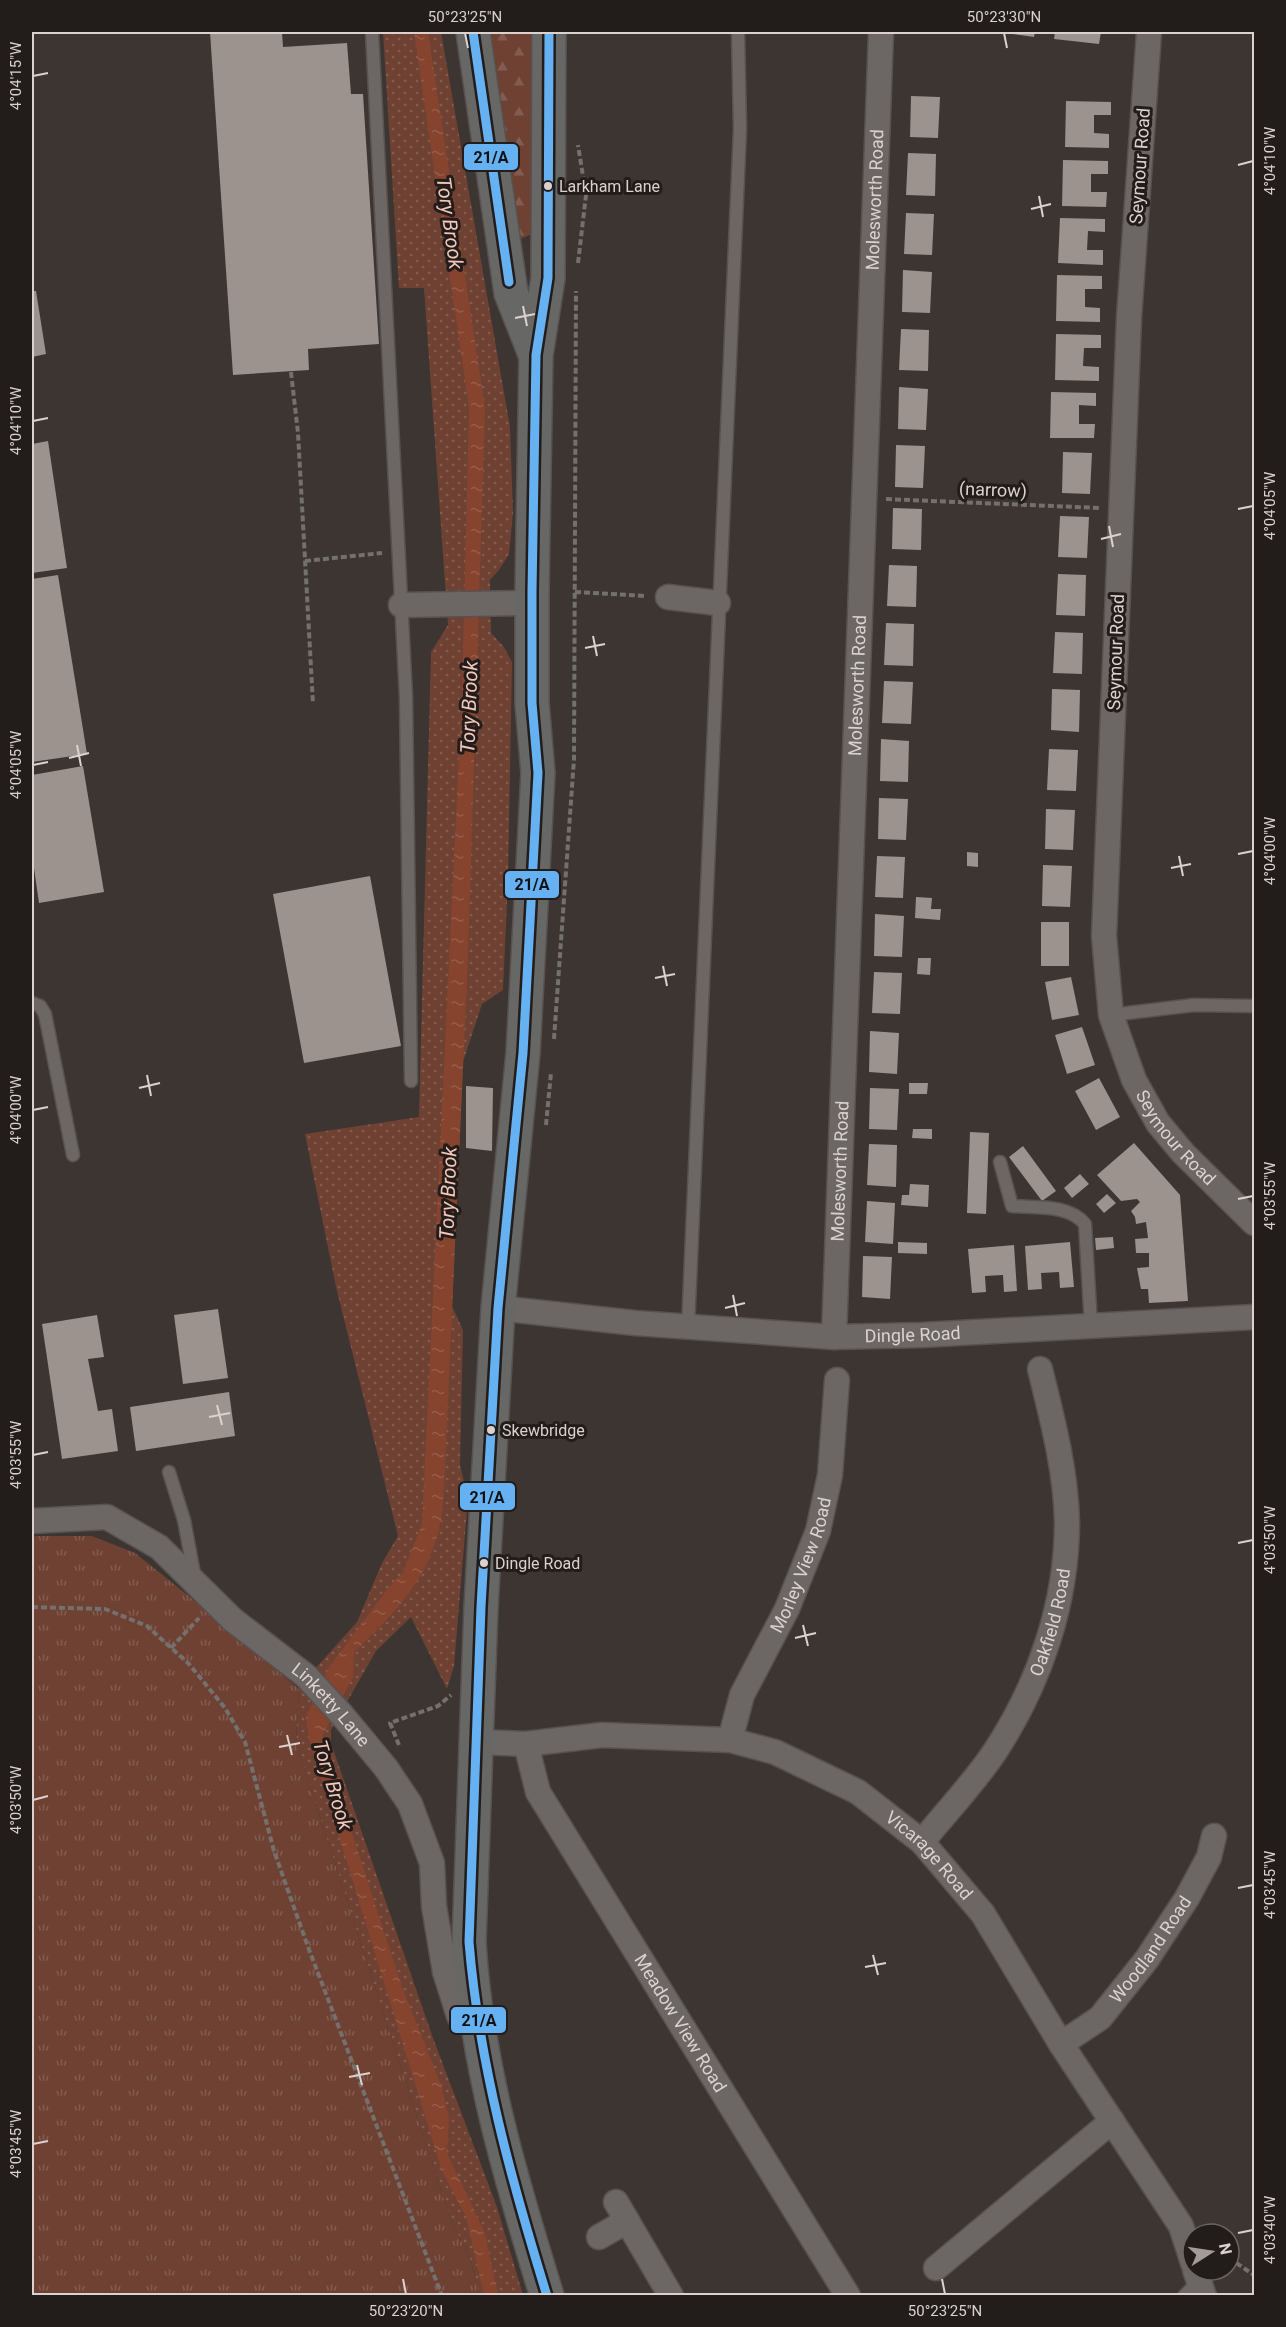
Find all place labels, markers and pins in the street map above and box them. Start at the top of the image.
place label: Larkham Lane [559,177,660,196]
marker: Larkham Lane [542,180,554,192]
place label: Skewbridge [502,1421,585,1440]
marker: Skewbridge [485,1424,497,1436]
place label: Dingle Road [495,1554,580,1573]
marker: Dingle Road [478,1557,490,1569]

